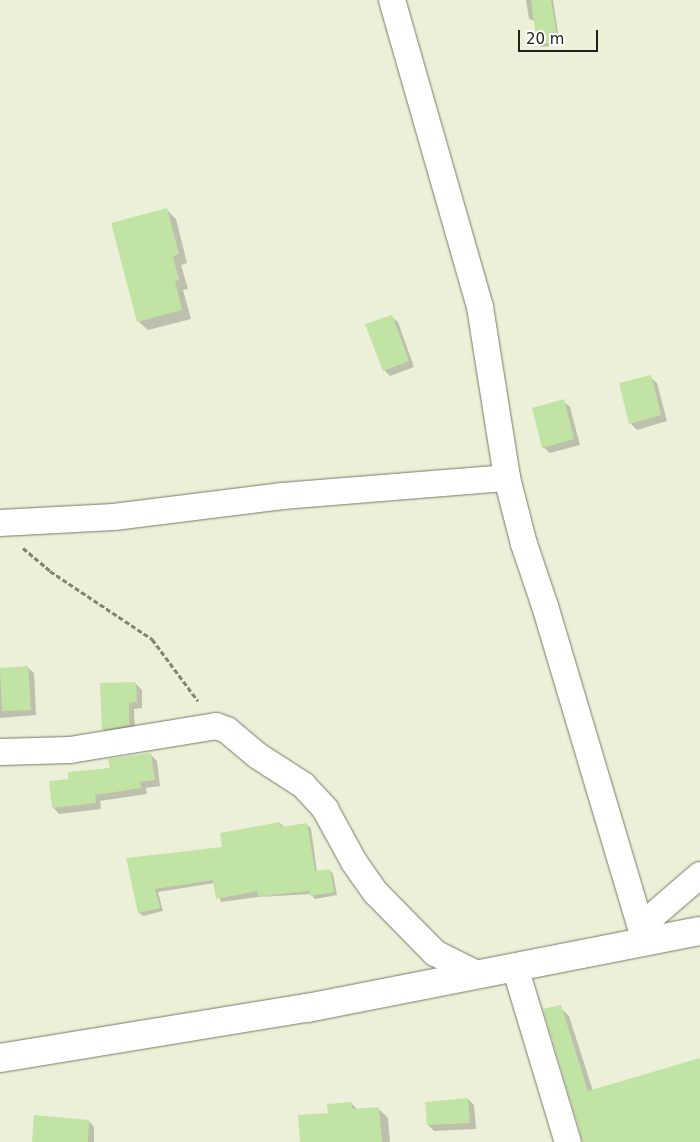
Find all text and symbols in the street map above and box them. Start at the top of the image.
scale bar [520,20,600,52]
text: 20 m [526,30,564,48]

